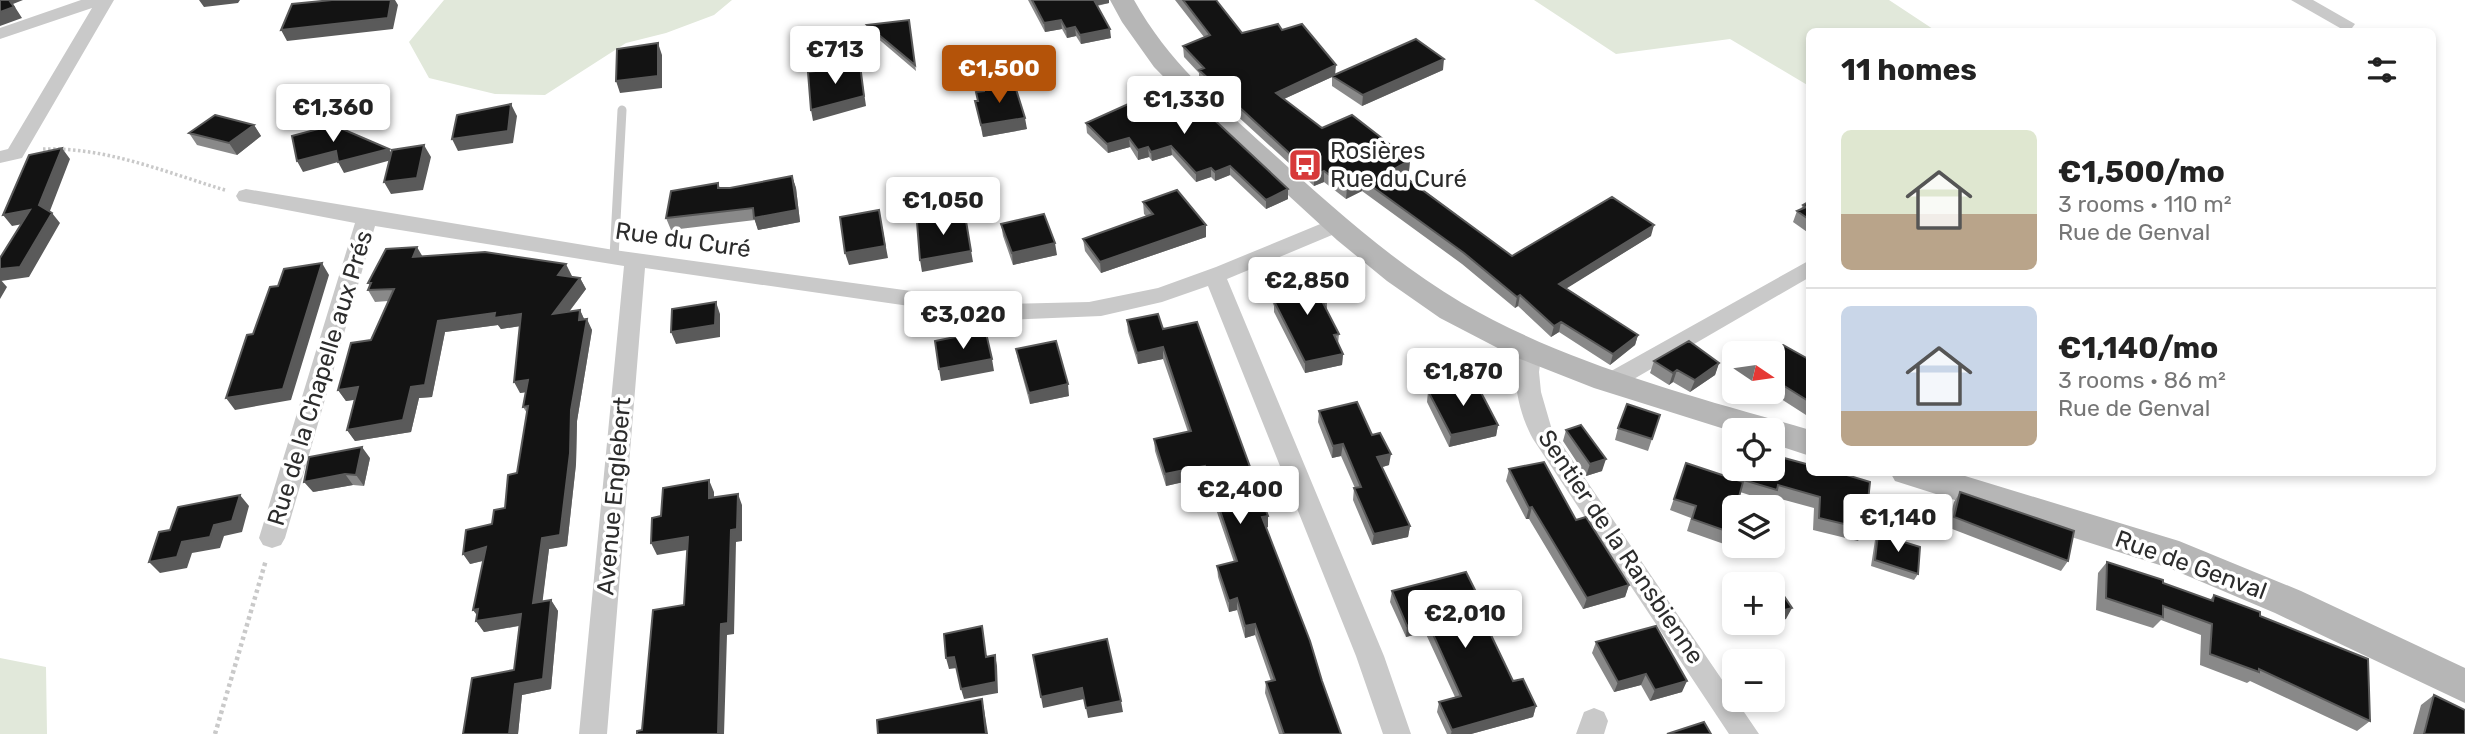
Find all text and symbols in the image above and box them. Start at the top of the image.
pin: €713 [794,27,876,86]
text: €713 [806,35,864,63]
pin: €1,500 [942,46,1056,105]
icon: filters [2363,51,2401,89]
text: 11 homes [1841,52,1977,88]
text: €1,500 [958,54,1040,82]
pin: €1,330 [1127,76,1241,136]
pin: €1,360 [276,85,390,144]
text: €1,330 [1143,85,1225,113]
text: €1,360 [292,93,374,121]
place label: Rosières Rue du Curé [1330,137,1467,193]
bus stop icon: Rosières Rue du Curé [1286,146,1324,184]
text: €1,500/mo [2058,154,2225,190]
icon: home [1897,158,1981,242]
pin: €1,050 [886,177,1000,237]
text: €1,050 [902,186,984,214]
text: 3 rooms · 110 m² [2058,190,2232,218]
street label: Rue du Curé [613,217,753,263]
text: Rue de Genval [2058,218,2210,246]
street label: Rue de la Chapelle aux Prés [262,227,378,529]
pin: €2,850 [1250,258,1364,317]
text: €2,850 [1264,266,1350,294]
pin: €3,020 [906,292,1020,351]
text: €3,020 [920,300,1006,328]
text: €1,140/mo [2058,330,2218,366]
icon: home [1897,334,1981,418]
north arrow [1722,341,1785,404]
map controls [1722,341,1785,712]
pin: €1,870 [1406,348,1520,408]
text: €1,870 [1423,357,1503,385]
text: 3 rooms · 86 m² [2058,366,2226,394]
text: Rue de Genval [2058,394,2210,422]
street label: Avenue Englebert [591,396,637,596]
button: locate [1722,418,1785,481]
street label: Sentier de la Ransbienne [1532,425,1710,669]
pin: €2,400 [1183,466,1297,526]
text: €2,400 [1197,475,1283,503]
pin: €1,140 [1841,494,1955,554]
button: layers [1722,495,1785,558]
text: €1,140 [1859,503,1937,531]
street label: Rue de Genval [2112,525,2270,605]
button: + [1722,572,1785,635]
pin: €2,010 [1408,590,1522,650]
text: €2,010 [1424,599,1506,627]
button: − [1722,649,1785,712]

